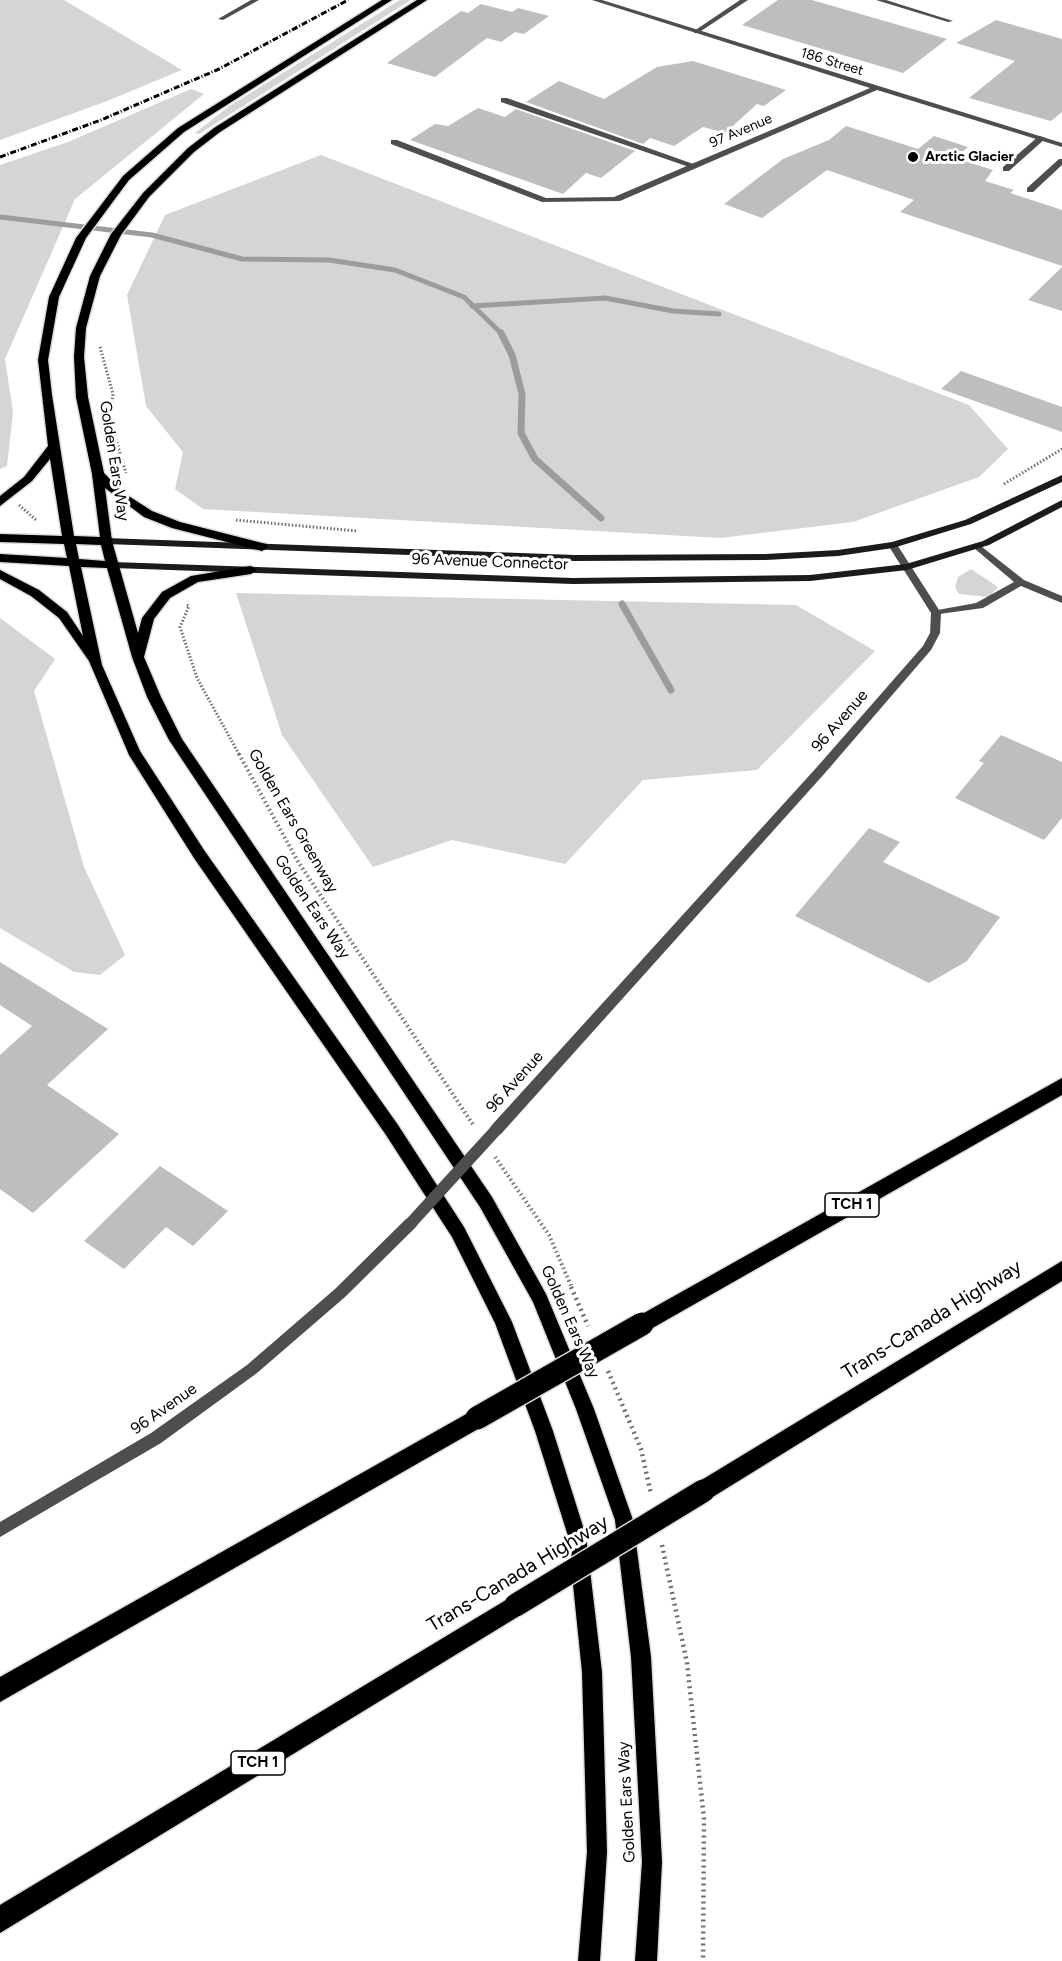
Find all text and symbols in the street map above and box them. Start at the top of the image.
street label: 186 Street [798,44,866,80]
street label: 97 Avenue [707,110,775,152]
place label: Arctic Glacier [925,149,1014,165]
marker: Arctic Glacier [906,150,920,164]
street label: Golden Ears Way [95,399,133,523]
street label: 96 Avenue Connector [411,550,569,574]
street label: 96 Avenue [808,686,872,756]
street label: Golden Ears Greenway [244,746,342,896]
street label: Golden Ears Way [270,851,354,963]
street label: 96 Avenue [482,1047,548,1117]
road number: TCH 1 [825,1193,879,1217]
street label: Trans-Canada Highway [838,1255,1026,1385]
street label: Golden Ears Way [537,1263,603,1381]
street label: 96 Avenue [127,1379,201,1439]
street label: Trans-Canada Highway [423,1510,613,1638]
street label: Golden Ears Way [614,1741,640,1863]
road number: TCH 1 [231,1751,285,1775]

